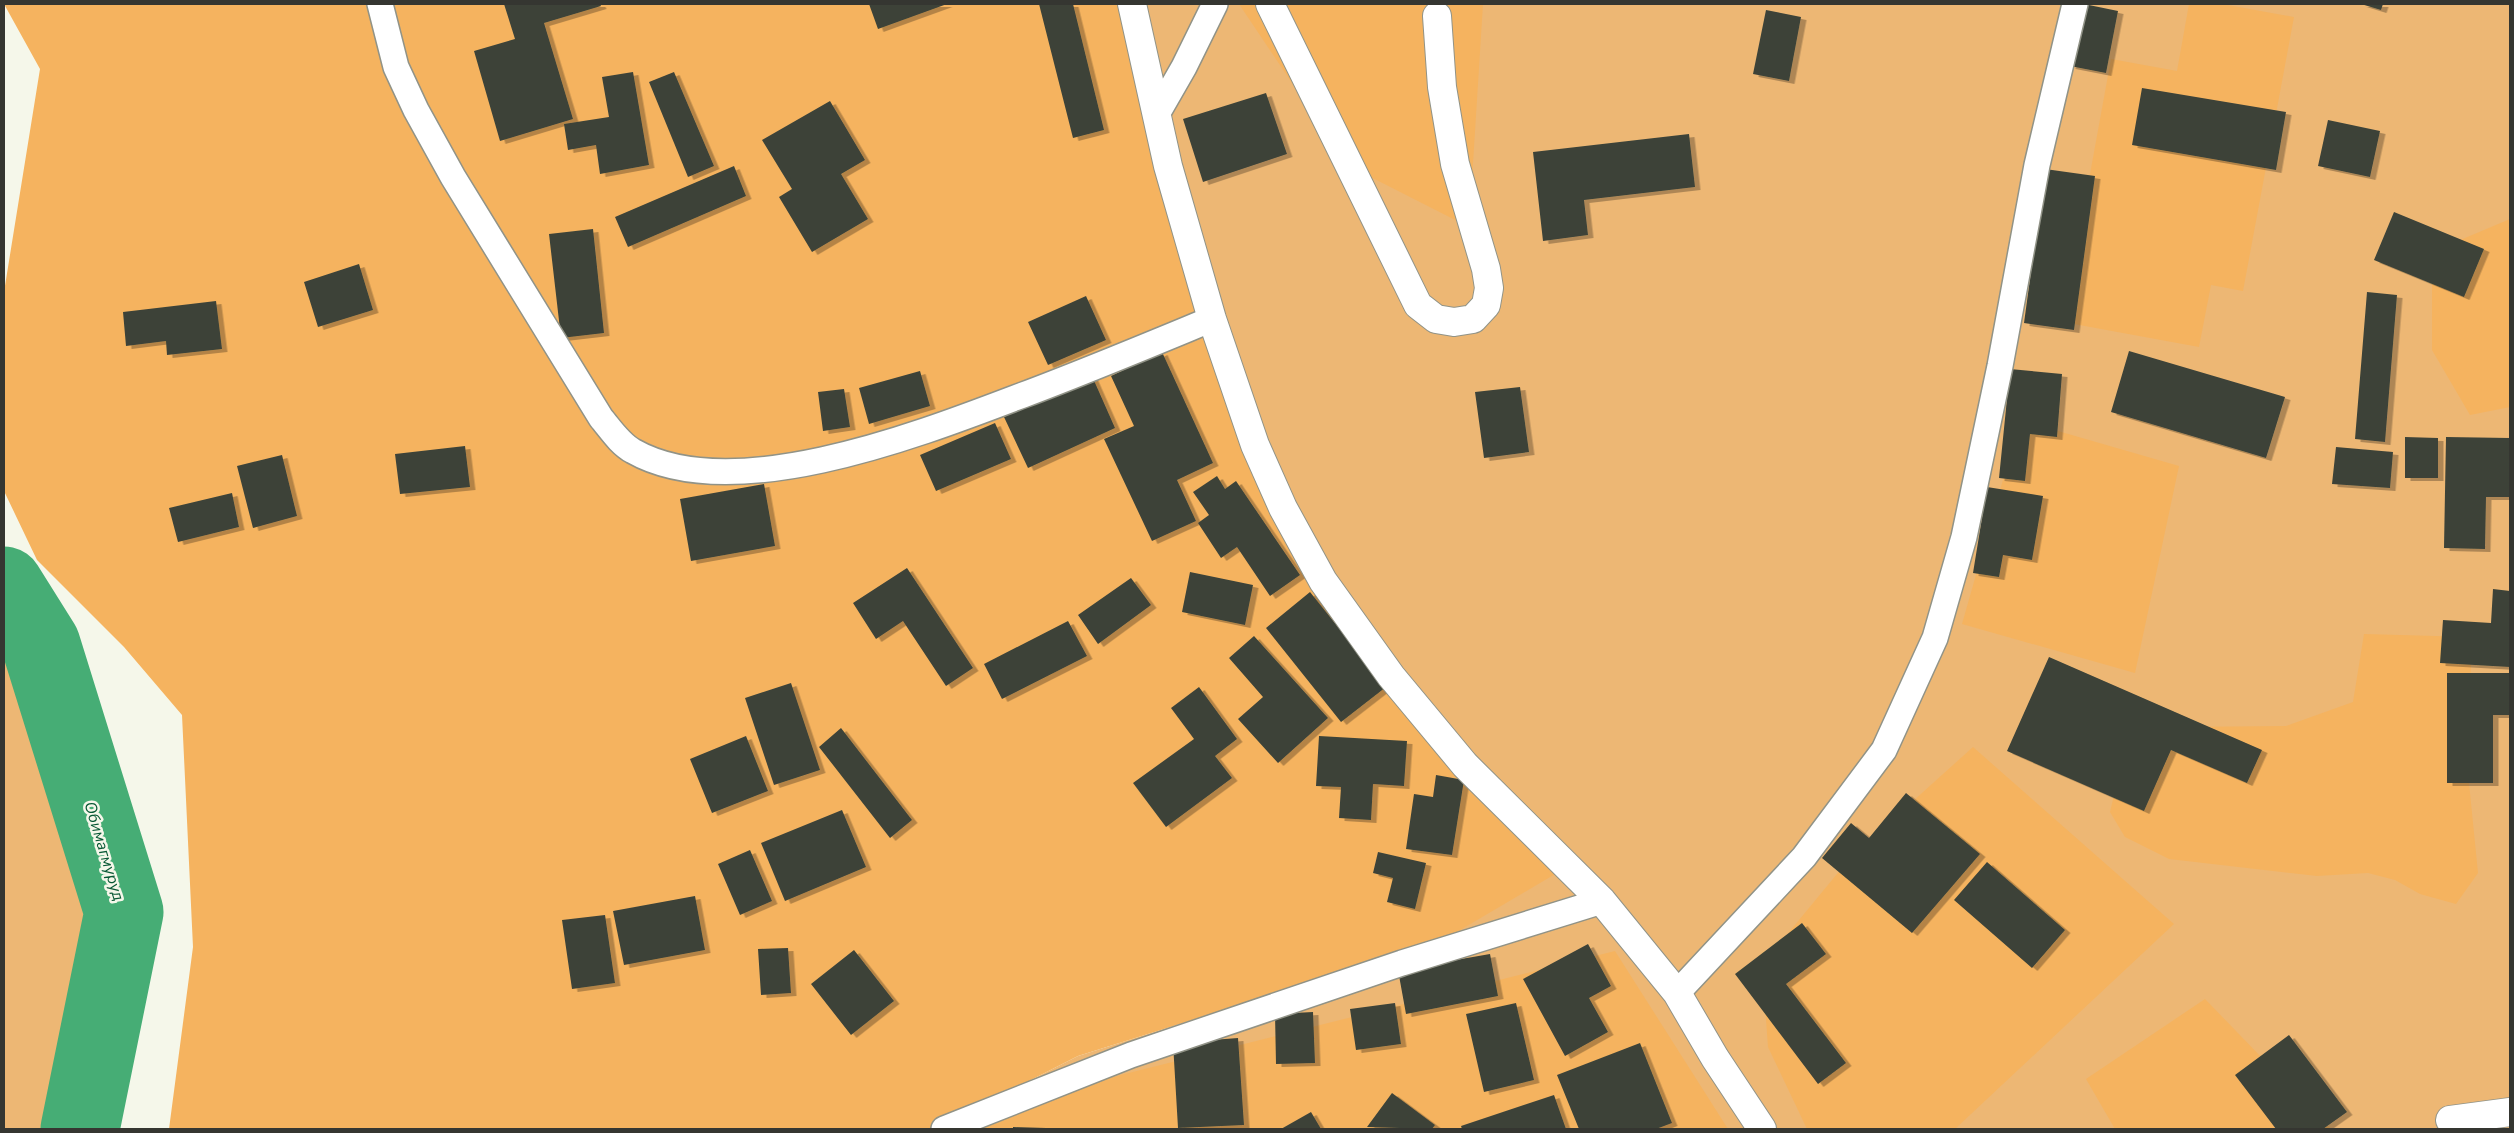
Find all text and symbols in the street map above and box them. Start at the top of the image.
water label: Обимагмуруд [78,799,130,904]

